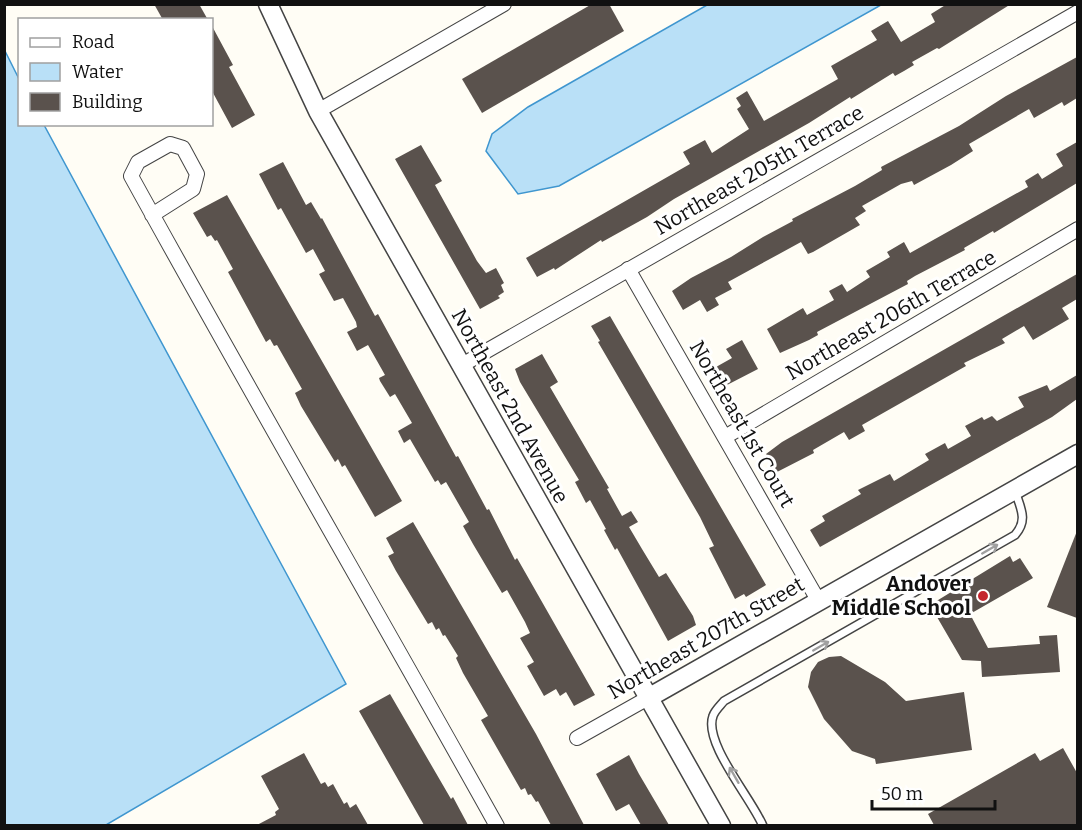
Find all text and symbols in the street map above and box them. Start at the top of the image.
legend [18,18,213,126]
text: Road [72,31,115,53]
text: Water [72,61,123,83]
text: Building [72,91,143,113]
street label: Northeast 205th Terrace [650,99,868,241]
street label: Northeast 206th Terrace [781,244,1001,386]
street label: Northeast 2nd Avenue [446,304,574,508]
street label: Northeast 1st Court [684,336,801,512]
one-way arrow [981,543,998,555]
street label: Northeast 207th Street [603,571,809,705]
place label: Andover Middle School [832,571,971,621]
marker: Andover Middle School [976,589,990,603]
one-way arrow [812,640,829,652]
one-way arrow [728,767,740,784]
scale bar [872,773,995,811]
text: 50 m [881,783,923,805]

